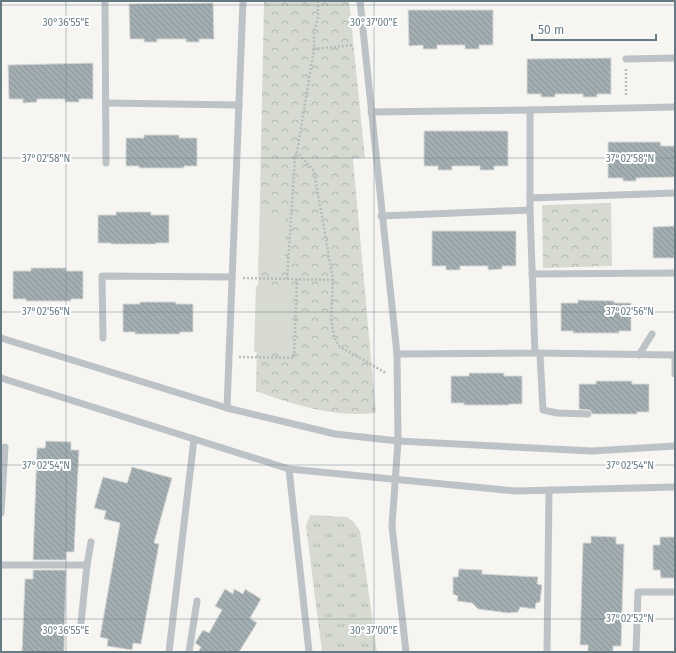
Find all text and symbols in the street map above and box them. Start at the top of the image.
scale bar [532,16,656,42]
text: 30°36'55"E [42,17,90,29]
text: 30°37'00"E [350,17,398,29]
text: 50 m [538,23,564,37]
text: 37°02'58"N [22,153,70,165]
text: 37°02'58"N [606,153,654,165]
text: 37°02'56"N [22,306,70,318]
text: 37°02'56"N [606,306,654,318]
text: 37°02'54"N [22,460,70,472]
text: 37°02'54"N [606,460,654,472]
text: 37°02'52"N [606,613,654,625]
text: 30°36'55"E [42,625,90,637]
text: 30°37'00"E [350,625,398,637]

